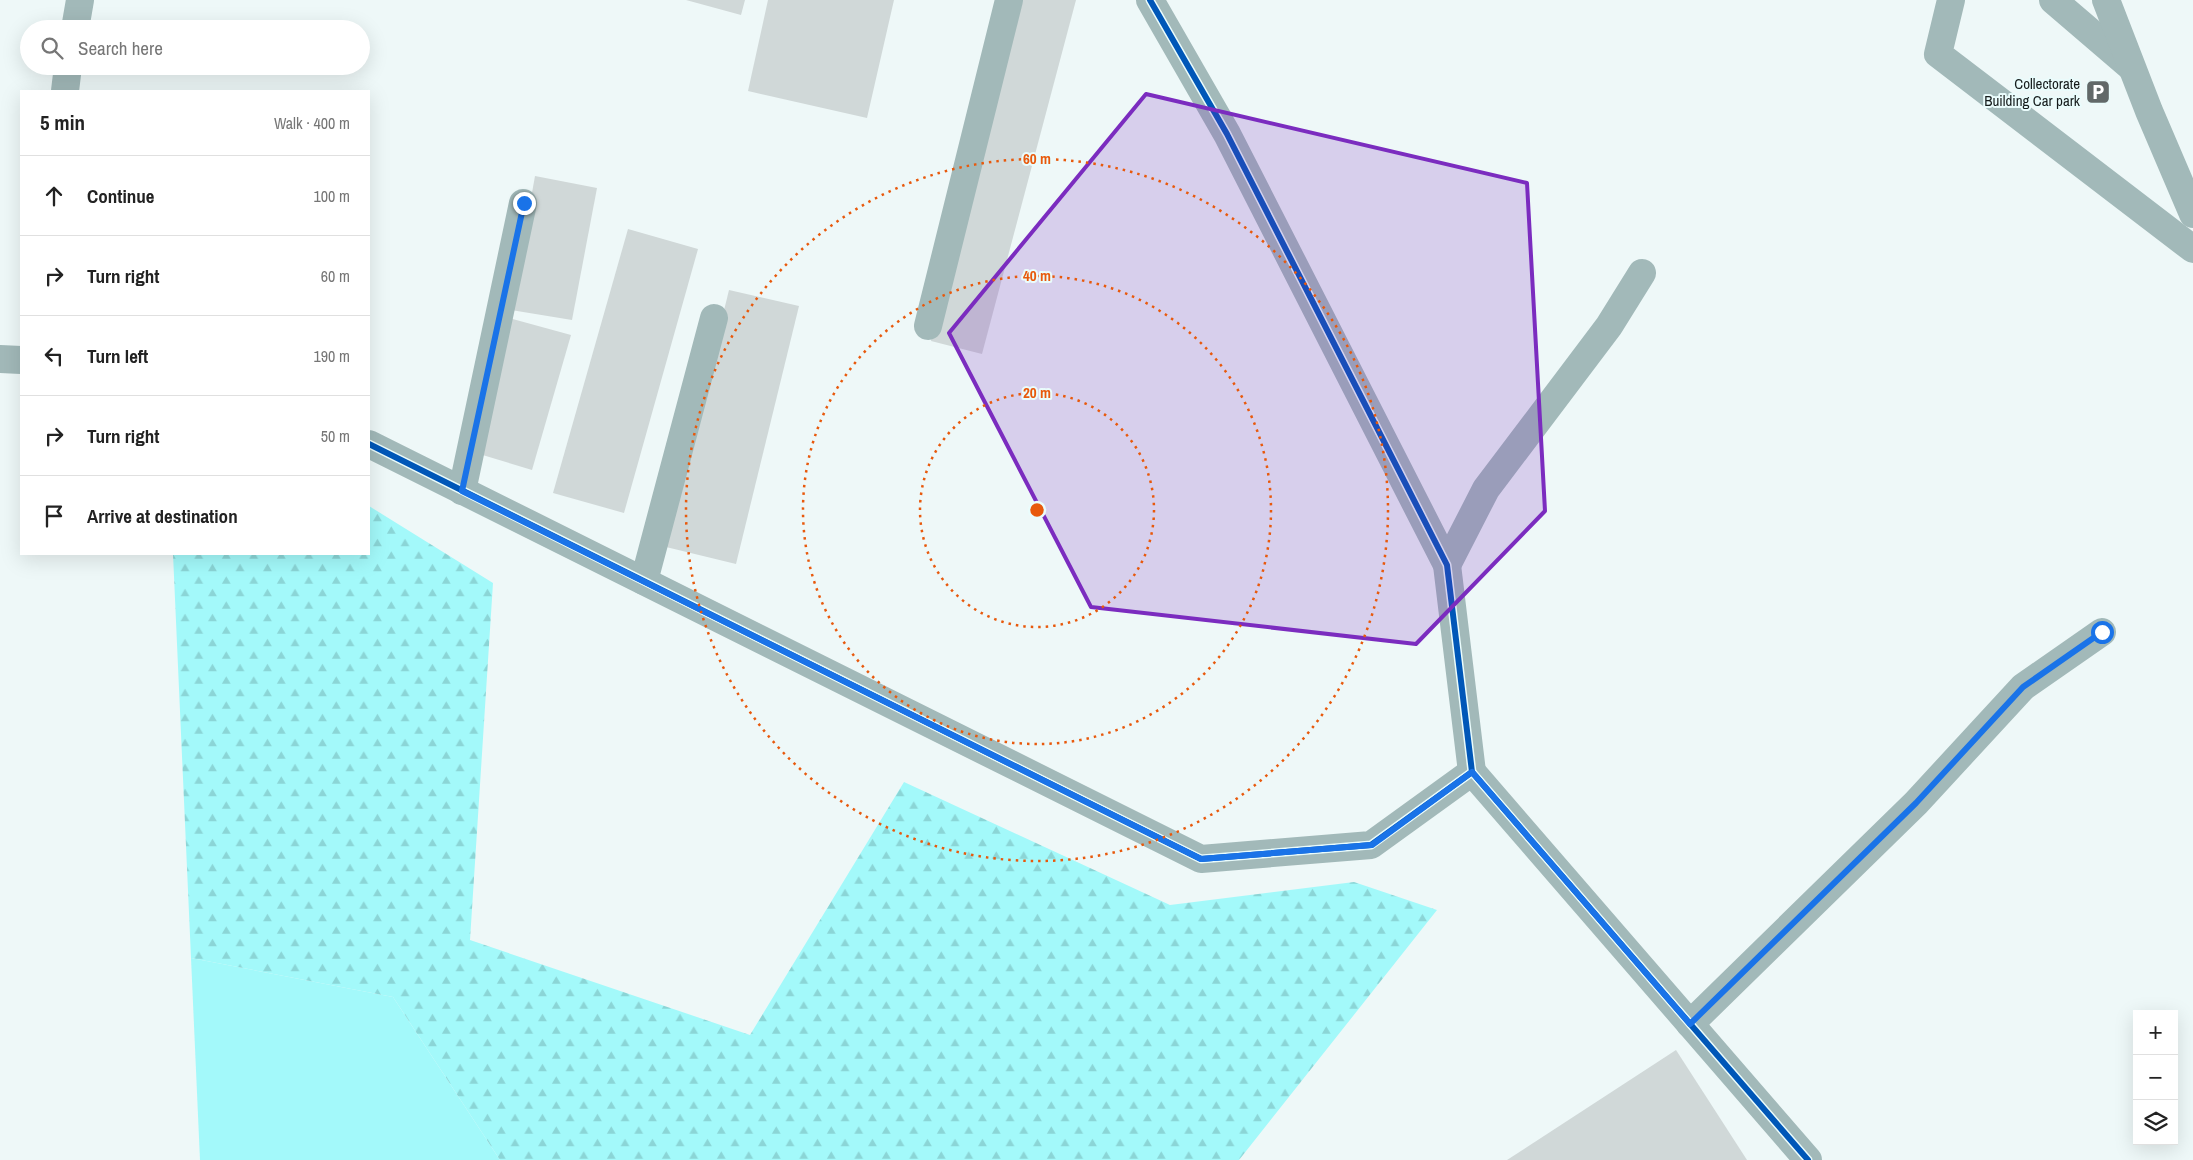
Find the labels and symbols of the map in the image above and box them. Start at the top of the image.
place label: Collectorate Building Car park [1984,73,2081,111]
parking icon: Collectorate Building Car park [2085,79,2111,105]
text: 60 m [1023,148,1051,169]
route end [513,192,536,215]
text: 40 m [1023,265,1051,286]
text: 20 m [1023,382,1051,403]
centre of rings [1028,501,1046,519]
route start [2091,621,2114,644]

